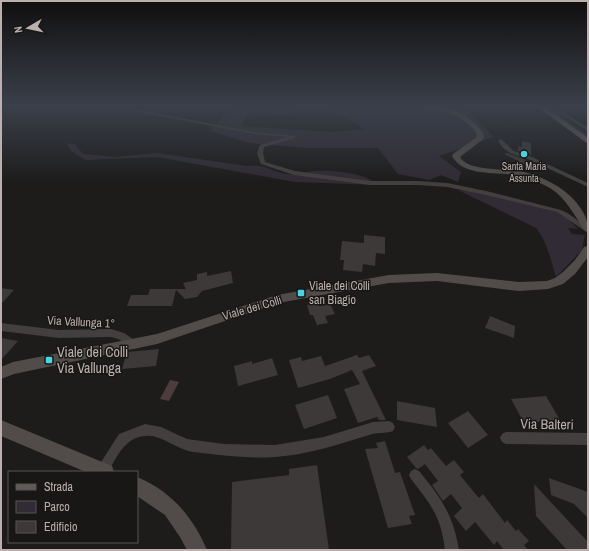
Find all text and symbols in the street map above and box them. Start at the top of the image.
north arrow [8,8,48,48]
text: N [11,25,26,34]
marker: Santa Maria Assunta [519,149,529,159]
place label: Santa Maria Assunta [502,160,547,185]
place label: Viale dei Colli san Biagio [309,278,370,308]
marker: Viale dei Colli san Biagio [296,288,306,298]
street label: Viale dei Colli [220,292,284,324]
street label: Via Vallunga 1° [47,312,115,332]
place label: Viale dei Colli Via Vallunga [57,343,128,377]
marker: Viale dei Colli Via Vallunga [44,355,54,365]
street label: Via Balteri [520,415,574,433]
legend [8,471,138,543]
text: Strada [44,479,74,495]
text: Parco [44,499,70,515]
text: Edificio [44,519,77,535]

